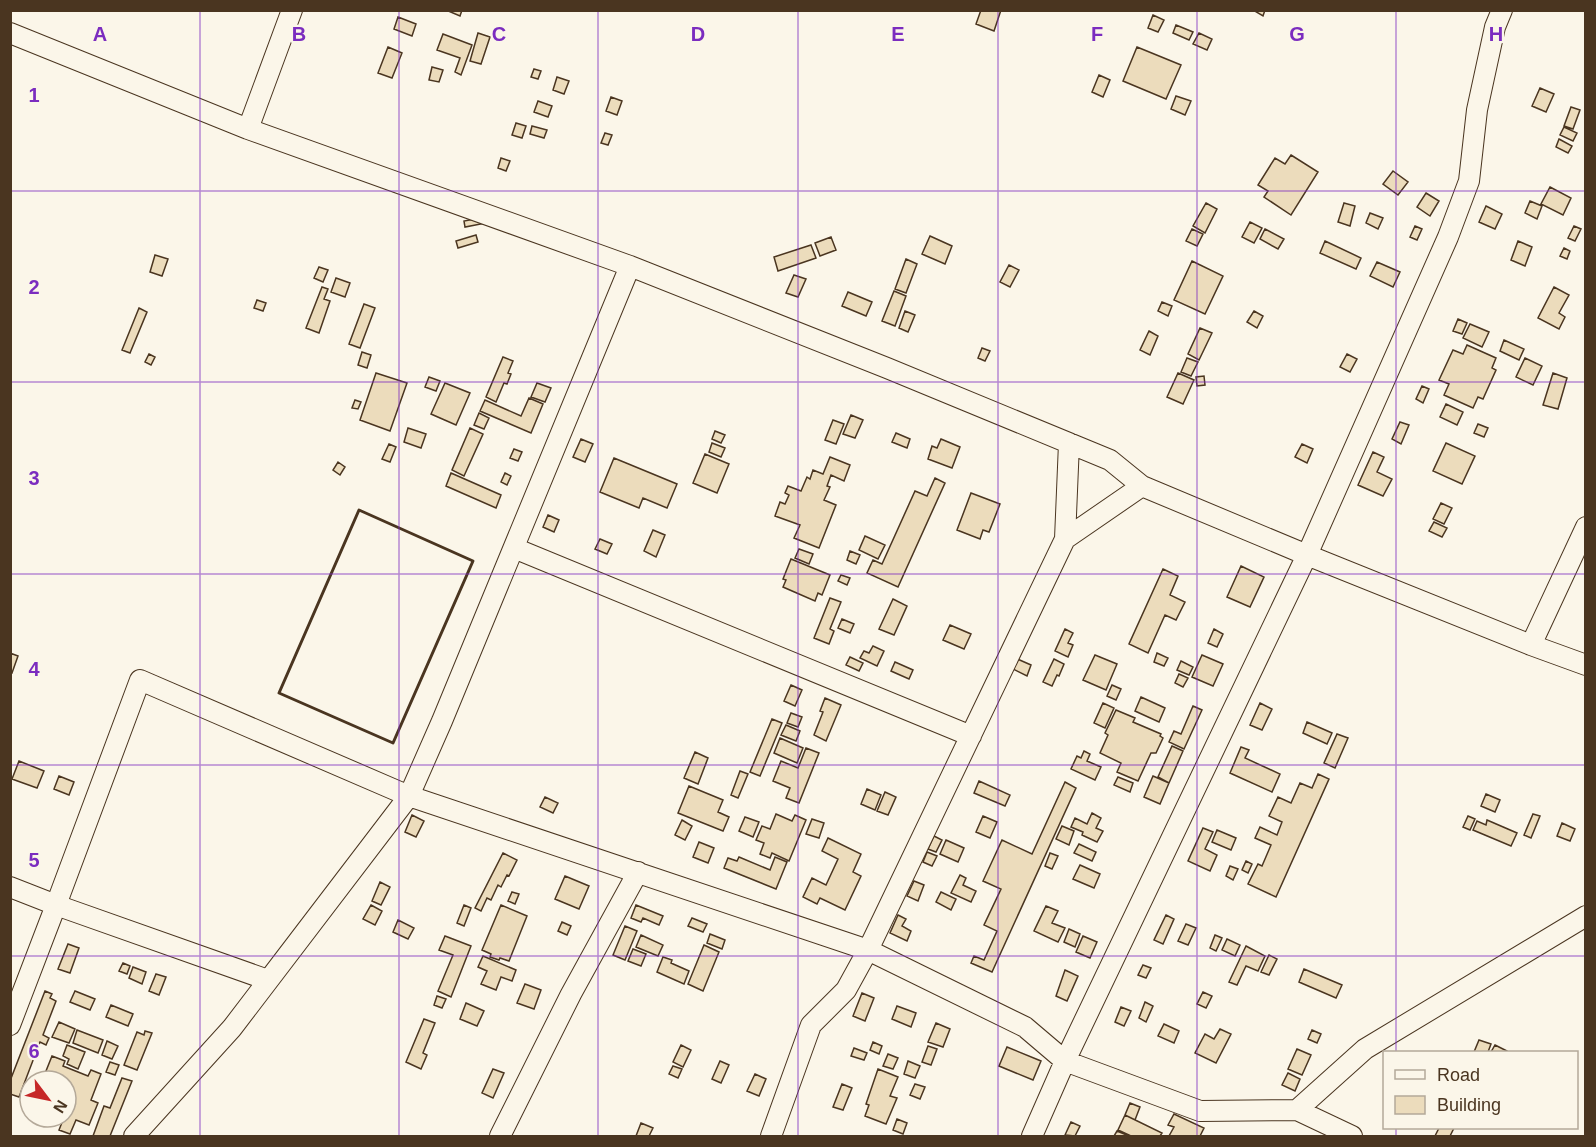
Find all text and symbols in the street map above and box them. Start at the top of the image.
text: A [93,23,107,45]
text: B [292,23,306,45]
text: C [492,23,506,45]
text: D [691,23,705,45]
text: E [891,23,905,45]
text: F [1091,23,1103,45]
text: G [1289,23,1305,45]
text: H [1489,23,1503,45]
text: 1 [28,84,40,106]
text: 2 [28,276,40,298]
text: 3 [28,467,40,489]
text: 4 [28,658,40,680]
text: 5 [28,849,40,871]
text: 6 [28,1040,40,1062]
legend [1383,1051,1578,1129]
text: Road [1437,1065,1480,1085]
north arrow [18,1069,78,1129]
text: Building [1437,1095,1501,1115]
text: N [50,1097,71,1116]

